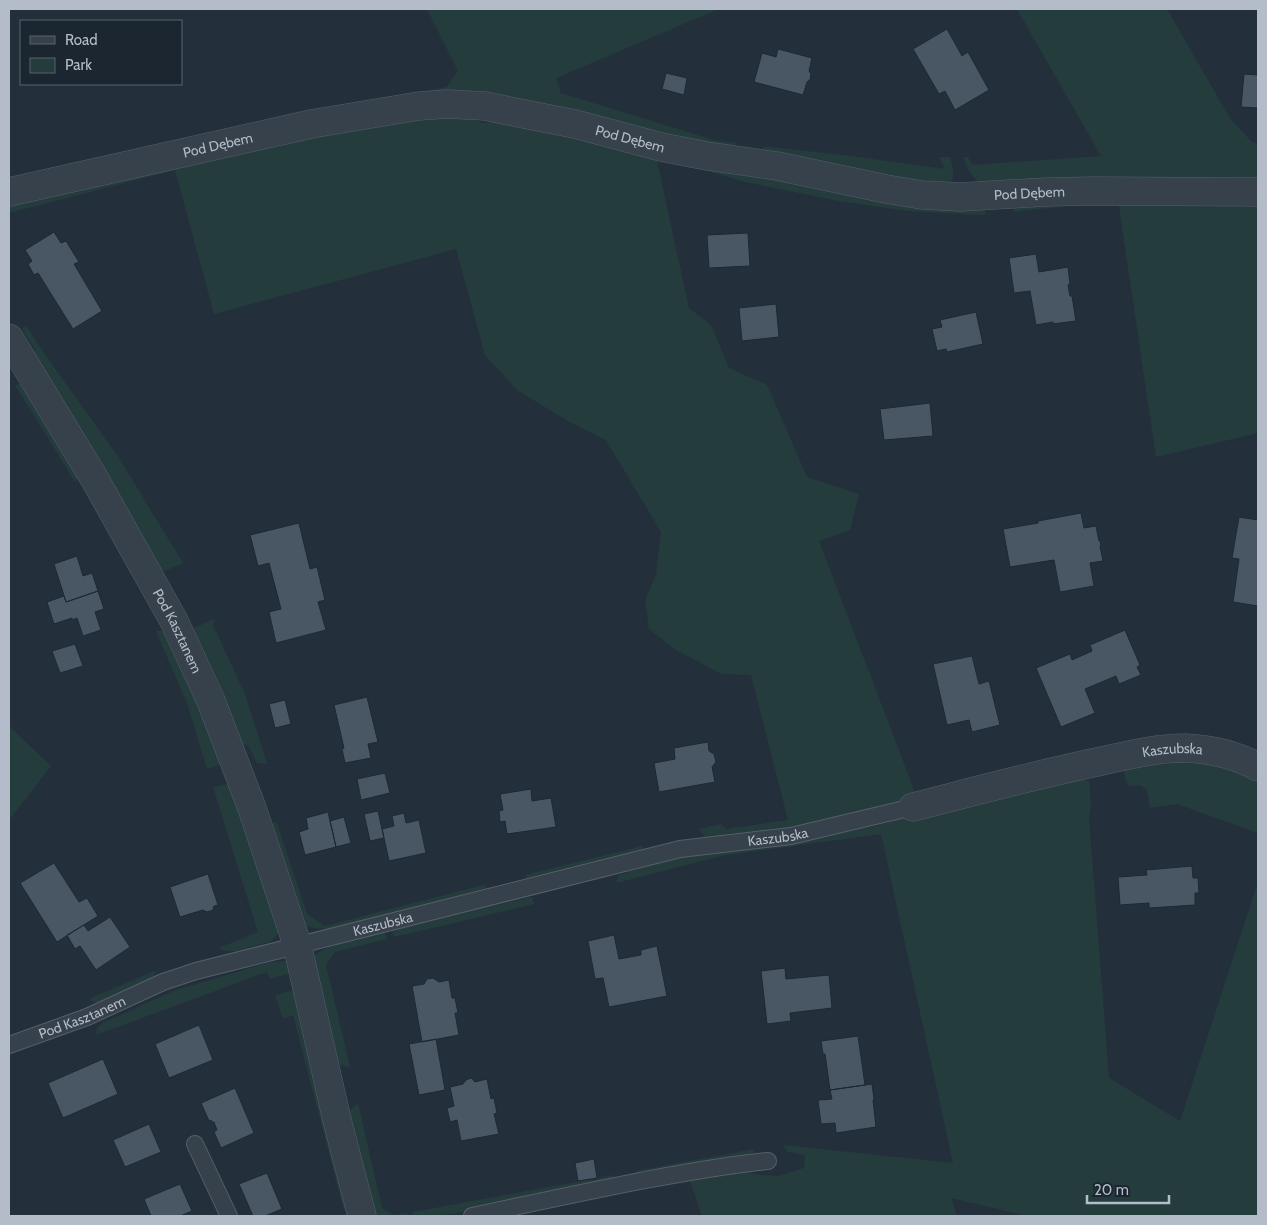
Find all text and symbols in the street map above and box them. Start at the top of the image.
legend [20,20,182,85]
text: Road [65,31,98,49]
text: Park [65,56,92,74]
street label: Pod Dębem [593,121,667,157]
street label: Pod Dębem [181,128,254,162]
street label: Pod Dębem [993,183,1065,204]
street label: Pod Kasztanem [149,585,206,676]
street label: Kaszubska [1141,739,1204,761]
street label: Kaszubska [747,823,810,850]
street label: Kaszubska [351,908,415,940]
street label: Pod Kasztanem [36,992,128,1043]
scale bar [1087,1172,1170,1204]
text: 20 m [1094,1181,1129,1199]

